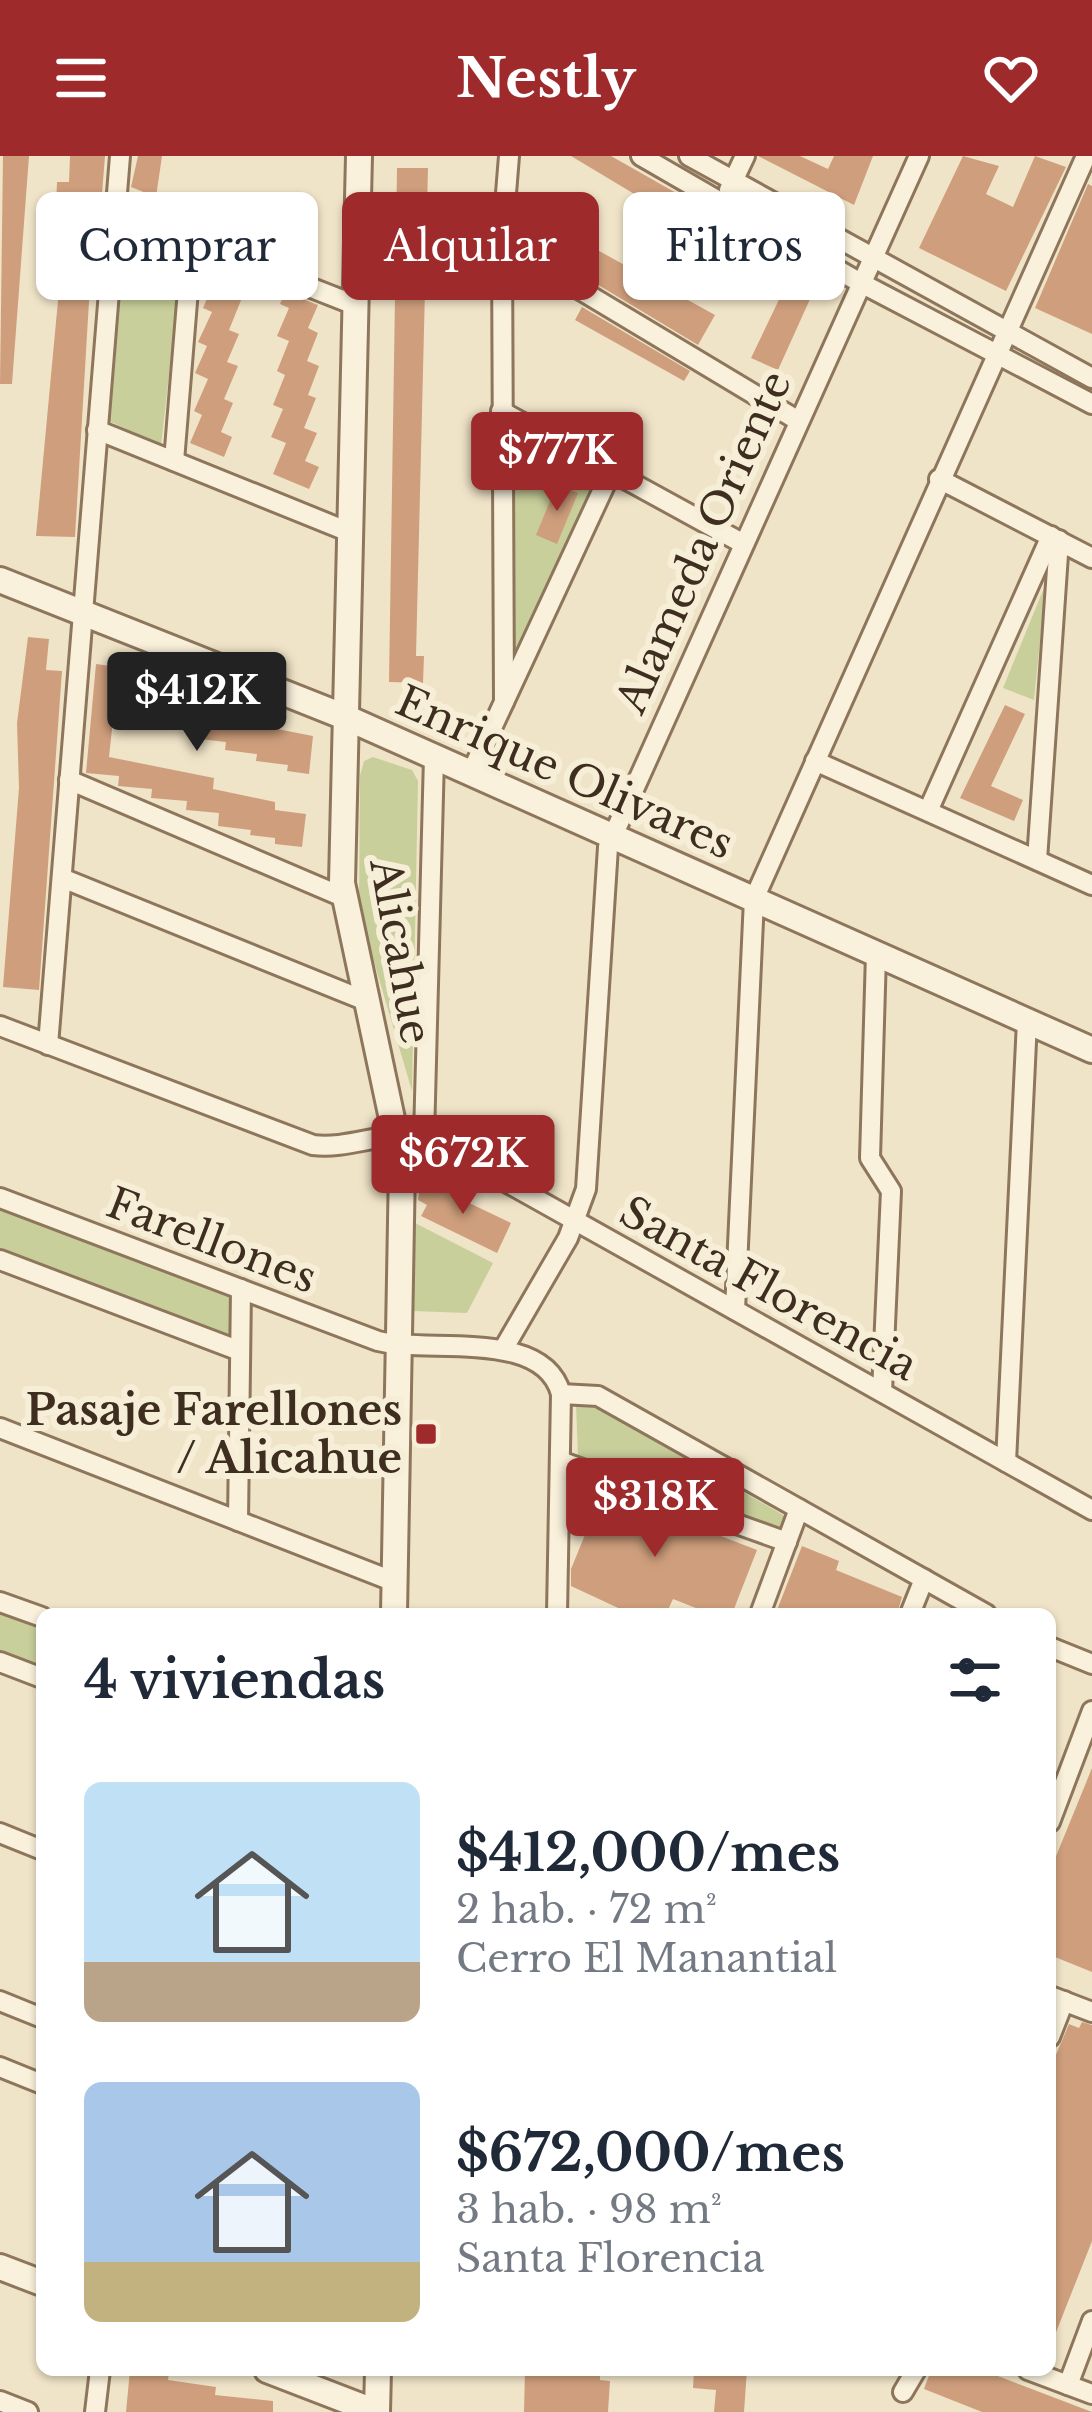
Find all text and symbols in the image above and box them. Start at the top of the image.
icon: menu [48,45,114,111]
text: Nestly [456,45,636,112]
icon: heart [978,45,1044,111]
chip: Comprar [36,192,318,300]
chip: Alquilar [342,192,599,300]
chip: Filtros [623,192,845,300]
street label: Alameda Oriente [604,363,802,722]
pin: $777K [473,412,641,514]
text: $777K [498,426,616,475]
pin: $412K [113,652,281,754]
text: $412K [134,666,260,715]
street label: Enrique Olivares [388,674,742,870]
street label: Alicahue [359,853,443,1048]
pin: $672K [379,1115,547,1217]
text: $672K [399,1129,527,1178]
street label: Farellones [100,1176,324,1304]
street label: Santa Florencia [611,1185,927,1392]
place label: Pasaje Farellones / Alicahue [25,1384,402,1484]
marker: Pasaje Farellones / Alicahue [413,1421,439,1447]
pin: $318K [571,1458,739,1560]
text: $318K [593,1472,717,1521]
icon: filters [942,1647,1008,1713]
text: 4 viviendas [84,1649,385,1712]
text: $412,000/mes [456,1822,840,1885]
icon: home [180,1830,324,1974]
text: 2 hab. · 72 m² [456,1885,717,1934]
text: Cerro El Manantial [456,1934,837,1983]
text: $672,000/mes [456,2122,845,2185]
icon: home [180,2130,324,2274]
text: 3 hab. · 98 m² [456,2185,722,2234]
text: Santa Florencia [456,2234,764,2283]

